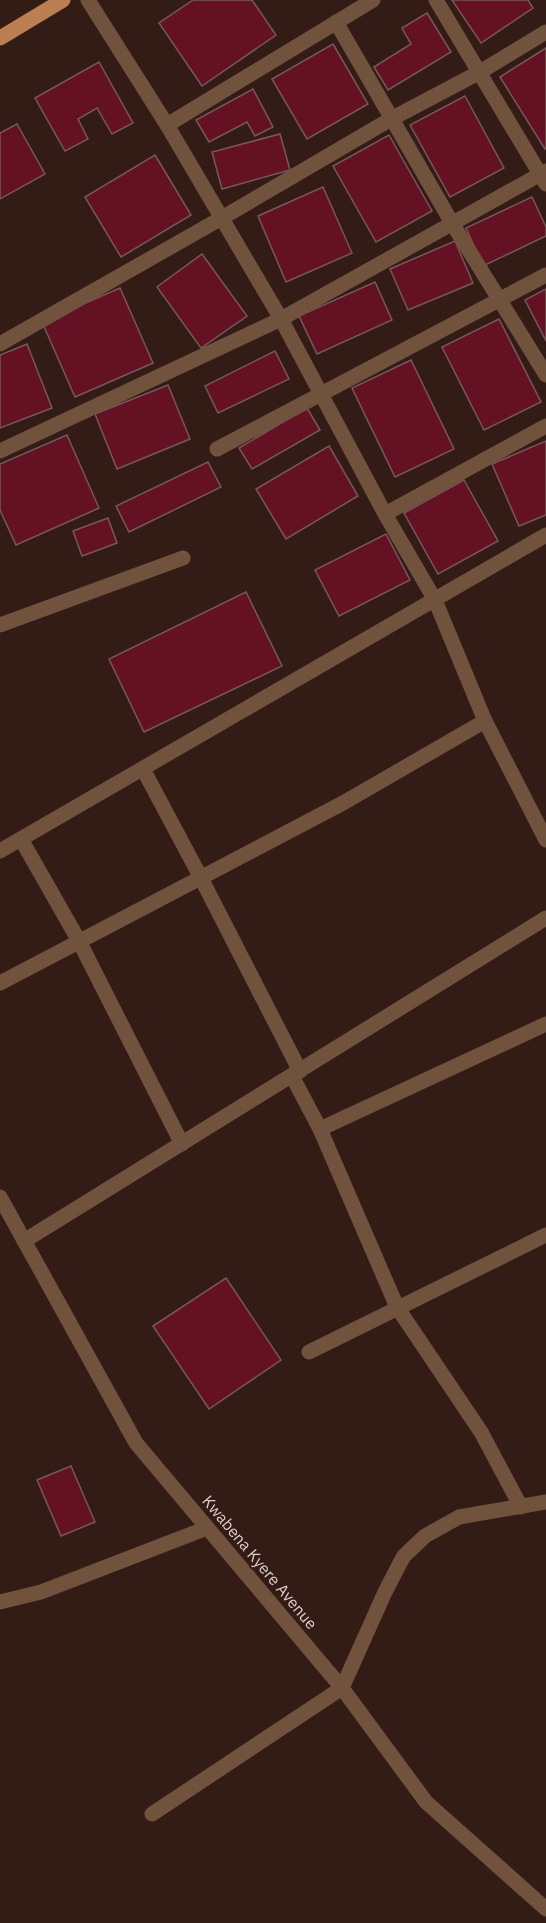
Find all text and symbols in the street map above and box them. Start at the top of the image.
street label: Kwabena Kyere Avenue [198,1491,322,1633]

